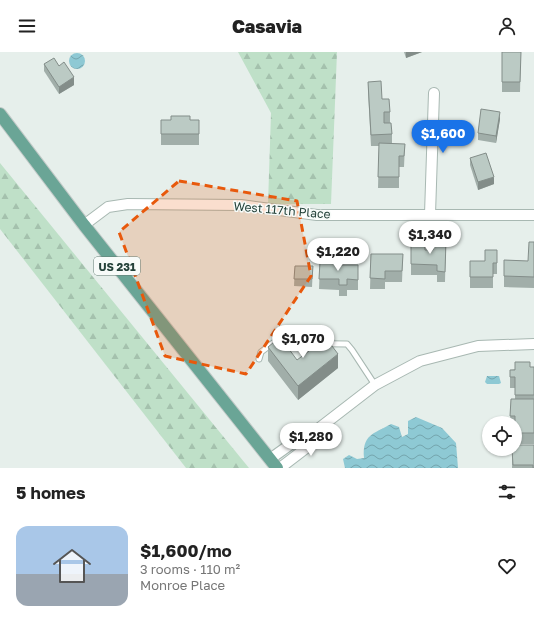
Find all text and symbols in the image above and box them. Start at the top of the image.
icon: menu [16,15,38,37]
text: Casavia [232,15,302,37]
icon: person [496,15,518,37]
pin: $1,600 [410,120,476,154]
text: $1,600 [421,125,465,141]
street label: West 117th Place [233,198,331,222]
pin: $1,340 [397,221,463,255]
text: $1,340 [408,226,452,242]
pin: $1,220 [305,238,371,272]
text: $1,220 [316,243,360,259]
road number: US 231 [94,257,140,275]
pin: $1,070 [270,325,336,359]
text: $1,070 [281,330,325,346]
map controls [482,416,522,456]
button: locate [482,416,522,456]
pin: $1,280 [278,423,344,457]
text: $1,280 [289,428,333,444]
icon: filters [496,481,518,503]
text: 5 homes [16,482,86,503]
text: $1,600/mo [140,540,232,561]
icon: home [48,542,96,590]
icon: heart [496,555,518,577]
text: 3 rooms · 110 m² [140,561,240,577]
text: Monroe Place [140,577,225,593]

